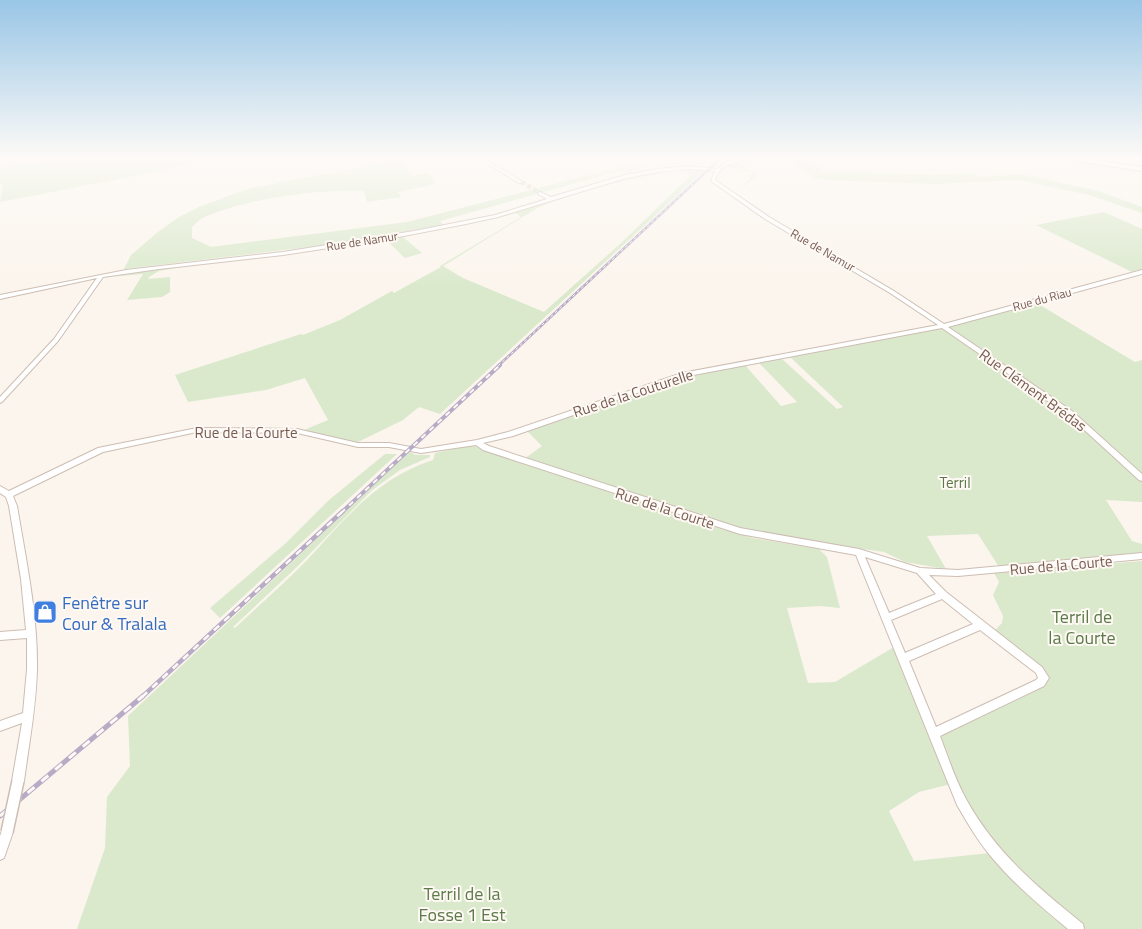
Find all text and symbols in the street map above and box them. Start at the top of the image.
street label: Rue de Namur [787,224,859,276]
street label: Rue de Namur [325,226,399,256]
street label: Rue du Riau [1010,282,1074,316]
street label: Rue Clément Brédas [974,343,1092,437]
street label: Rue de la Couturelle [570,363,696,423]
street label: Rue de la Courte [194,421,298,444]
park label: Terril [939,471,971,494]
street label: Rue de la Courte [612,481,718,535]
street label: Rue de la Courte [1009,549,1113,581]
place label: Fenêtre sur Cour & Tralala [62,589,167,637]
shop icon: Fenêtre sur Cour & Tralala [32,599,58,625]
park label: Terril de la Courte [1048,603,1116,651]
park label: Terril de la Fosse 1 Est [418,880,506,928]

